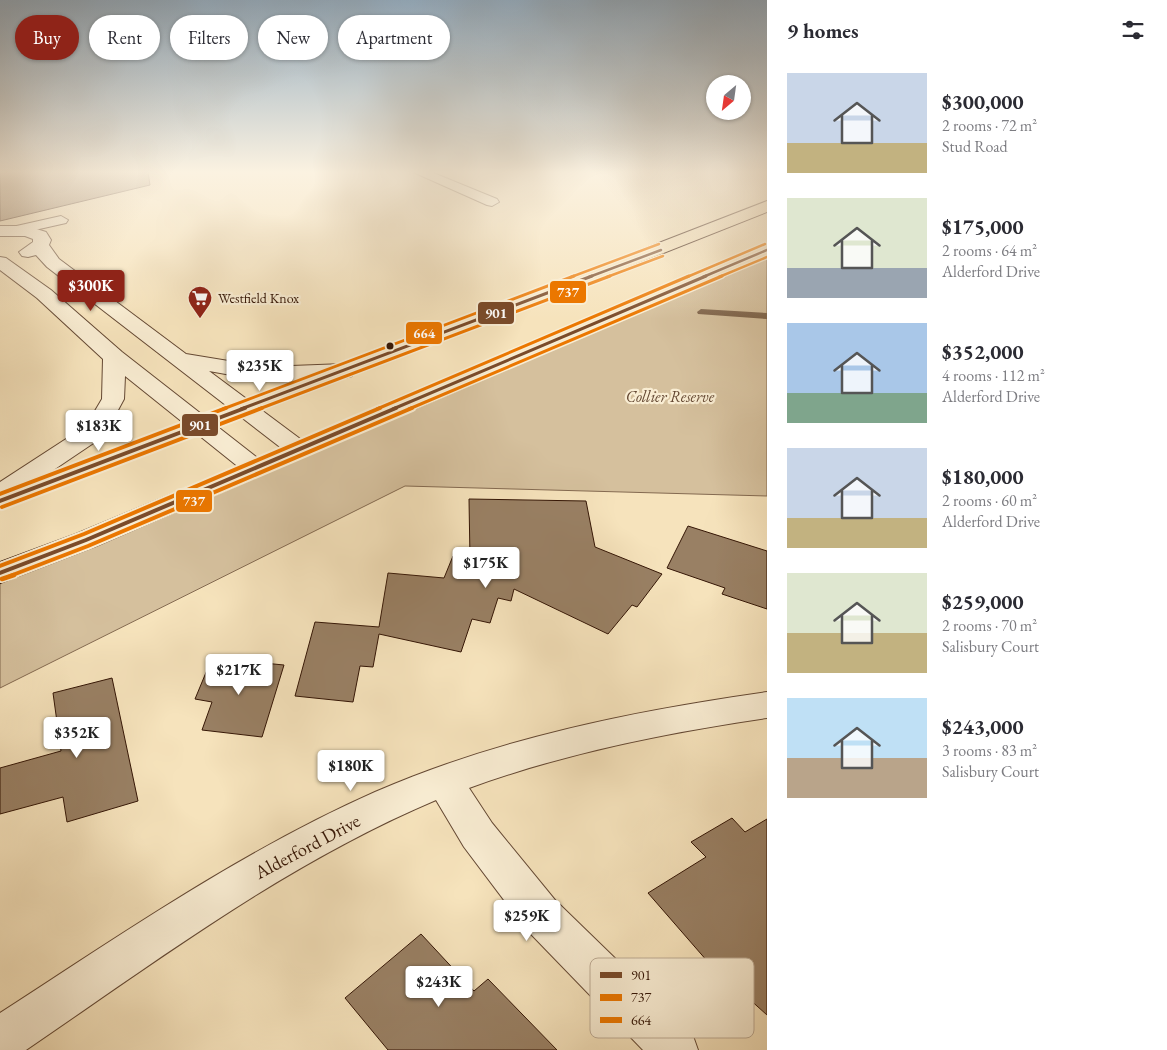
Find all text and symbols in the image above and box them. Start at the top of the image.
chip: Buy [15,15,79,60]
chip: Rent [89,15,160,60]
chip: Filters [170,15,248,60]
chip: New [258,15,328,60]
chip: Apartment [338,15,450,60]
icon: filters [1119,16,1147,44]
text: 9 homes [787,17,859,44]
north arrow [706,75,751,120]
map controls [706,75,751,120]
text: $300,000 [942,88,1024,115]
icon: home [827,93,887,153]
text: 2 rooms · 72 m² [942,115,1037,136]
text: Stud Road [942,136,1008,157]
text: $175,000 [942,213,1024,240]
icon: home [827,218,887,278]
text: 2 rooms · 64 m² [942,240,1037,261]
text: Alderford Drive [942,261,1040,282]
pin: $300K [56,270,126,312]
text: $300K [69,275,113,296]
line badge: 737 [549,280,587,304]
text: 737 [557,283,580,301]
supermarket icon: Westfield Knox [187,285,213,319]
place label: Westfield Knox [218,289,299,307]
line badge: 901 [477,301,515,325]
text: 901 [485,304,507,322]
line badge: 664 [405,321,443,345]
text: 664 [413,324,436,342]
text: $352,000 [942,338,1024,365]
unlabelled marker [385,341,395,351]
icon: home [827,343,887,403]
pin: $235K [225,350,295,392]
text: $235K [238,355,282,376]
text: 4 rooms · 112 m² [942,365,1045,386]
park label: Collier Reserve [626,386,715,407]
text: Alderford Drive [942,386,1040,407]
pin: $183K [64,410,134,452]
line badge: 901 [181,413,219,437]
text: $183K [77,415,121,436]
text: 901 [189,416,211,434]
text: $180,000 [942,463,1024,490]
icon: home [827,468,887,528]
line badge: 737 [175,489,213,513]
text: 2 rooms · 60 m² [942,490,1037,511]
text: 737 [183,492,206,510]
text: Alderford Drive [942,511,1040,532]
pin: $175K [451,546,521,589]
text: $175K [464,552,508,573]
text: $259,000 [942,588,1024,615]
icon: home [827,593,887,653]
text: 2 rooms · 70 m² [942,615,1037,636]
text: Salisbury Court [942,636,1039,657]
pin: $217K [204,654,274,696]
text: $217K [217,659,261,680]
text: $243,000 [942,713,1024,740]
pin: $352K [42,716,112,759]
icon: home [827,718,887,778]
text: $352K [55,722,99,743]
text: 3 rooms · 83 m² [942,740,1037,761]
pin: $180K [316,750,386,792]
text: $180K [329,755,373,776]
text: Salisbury Court [942,761,1039,782]
street label: Alderford Drive [249,808,364,885]
pin: $259K [492,900,562,942]
text: $259K [505,905,549,926]
legend [590,958,754,1038]
pin: $243K [404,966,474,1008]
text: 901 [631,966,651,984]
text: $243K [417,971,461,992]
text: 737 [631,988,651,1006]
text: 664 [631,1011,651,1029]

